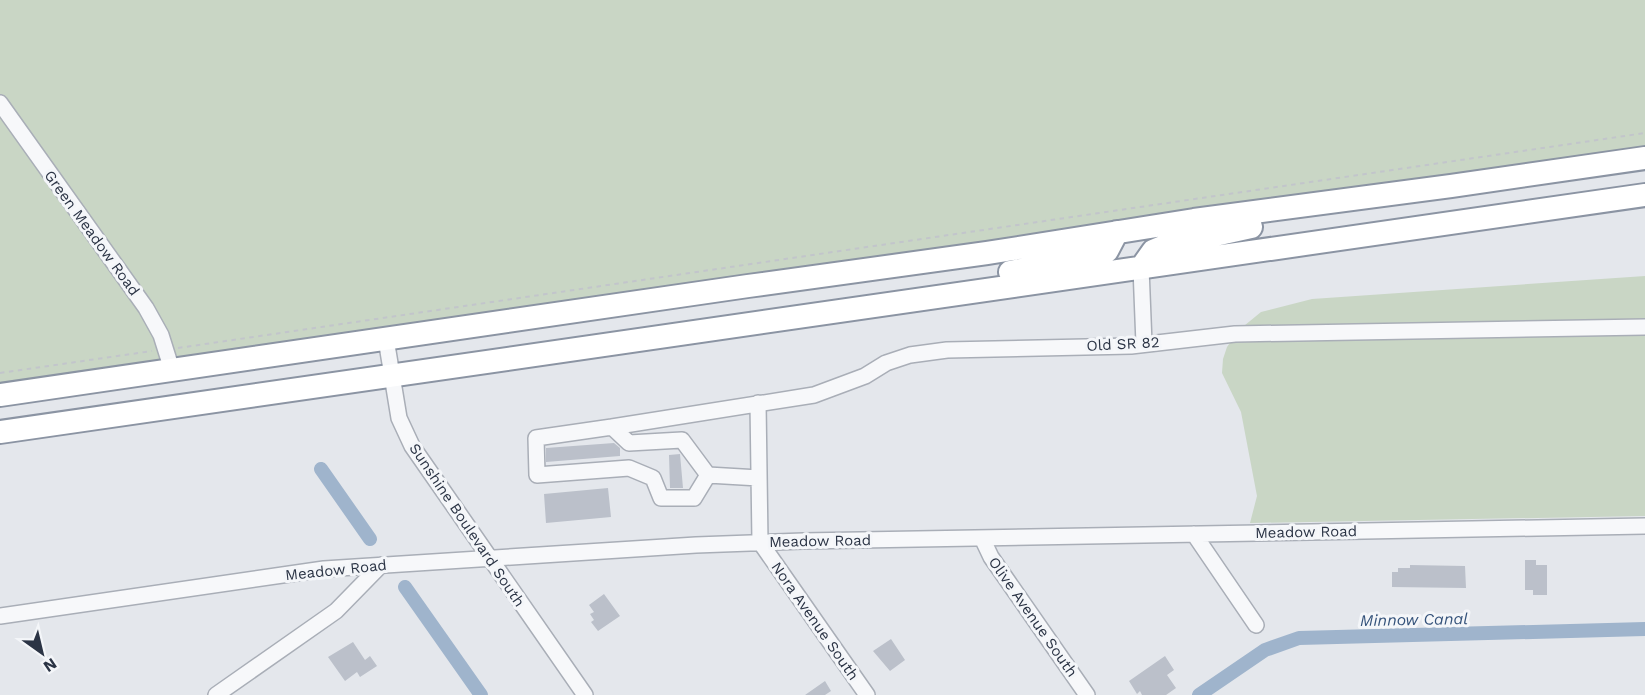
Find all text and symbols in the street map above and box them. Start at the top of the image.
street label: Green Meadow Road [41,167,143,299]
street label: Old SR 82 [1086,333,1160,355]
street label: Sunshine Boulevard South [405,440,529,610]
street label: Meadow Road [1255,522,1357,542]
street label: Meadow Road [769,531,871,551]
street label: Olive Avenue South [985,554,1081,680]
street label: Meadow Road [284,556,388,584]
street label: Nora Avenue South [767,558,863,684]
water label: Minnow Canal [1360,609,1468,630]
north arrow [12,623,72,683]
text: N [40,654,60,676]

